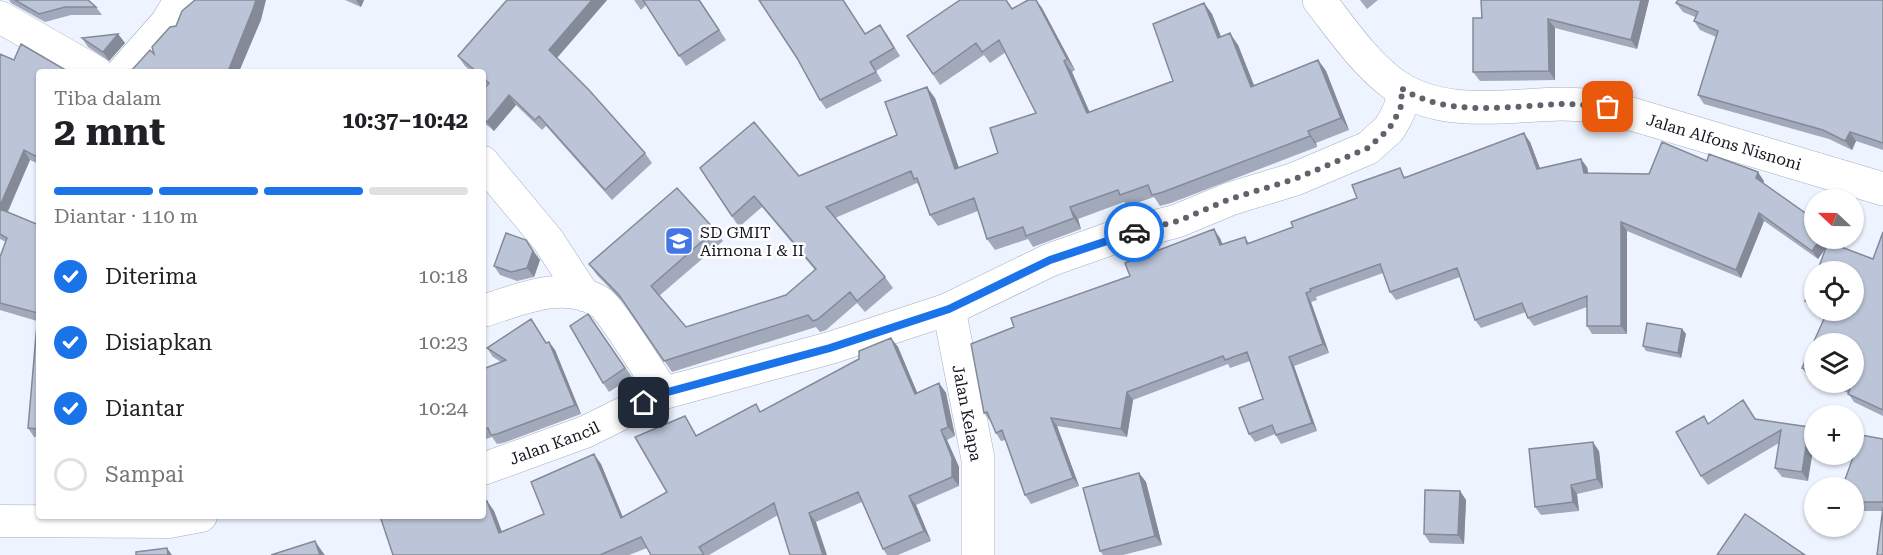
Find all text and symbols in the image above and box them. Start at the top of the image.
pin [1582,81,1633,132]
text: Tiba dalam [54,86,161,110]
icon: bag [1591,90,1624,123]
text: 10:37–10:42 [342,108,468,133]
text: 2 mnt [54,109,165,155]
street label: Jalan Alfons Nisnoni [1644,109,1804,174]
north arrow [1804,189,1864,249]
map controls [1804,189,1864,537]
courier [1104,202,1164,262]
text: Diantar · 110 m [54,204,198,228]
icon: car [1118,216,1151,249]
place label: SD GMIT Airnona I & II [700,223,804,260]
school or university icon: SD GMIT Airnona I & II [663,225,695,257]
icon: check [54,260,87,293]
button: locate [1804,261,1864,321]
text: Diterima [105,264,197,289]
text: 10:18 [418,264,468,288]
icon: check [54,326,87,359]
text: Disiapkan [105,330,212,355]
text: 10:23 [418,330,468,354]
button: layers [1804,333,1864,393]
street label: Jalan Kelapa [948,363,986,463]
pin [618,377,669,428]
icon: home [627,386,660,419]
icon: check [54,392,87,425]
text: Diantar [105,396,184,421]
text: 10:24 [418,396,468,420]
button: + [1804,405,1864,465]
street label: Jalan Kancil [507,417,603,468]
text: Sampai [105,462,184,487]
button: − [1804,477,1864,537]

